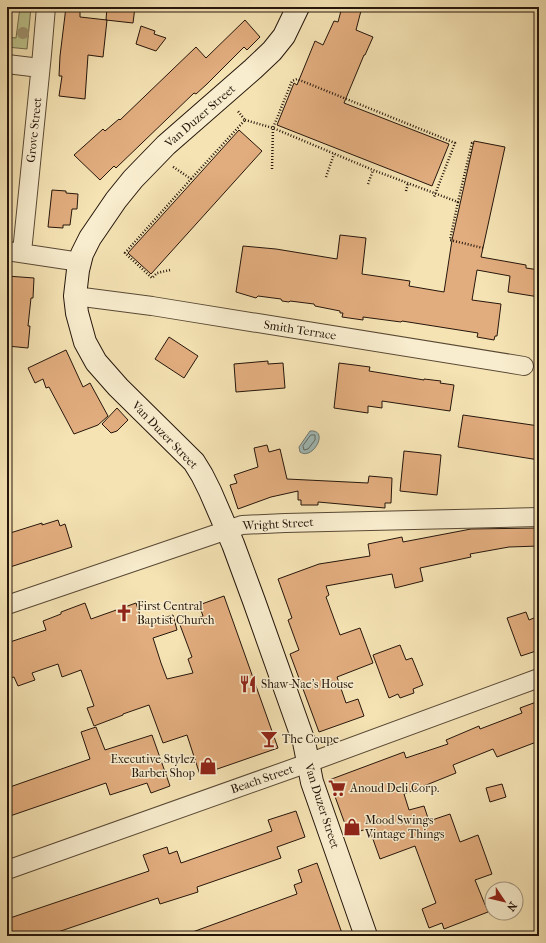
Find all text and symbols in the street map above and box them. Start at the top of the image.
street label: Van Duzer Street [161,81,239,151]
street label: Grove Street [24,96,44,163]
street label: Smith Terrace [263,317,337,343]
street label: Van Duzer Street [128,398,201,472]
street label: Wright Street [241,515,315,533]
place label: First Central Baptist Church [137,599,215,627]
church icon: First Central Baptist Church [114,603,134,623]
restaurant icon: Shaw-Nae's House [238,674,258,694]
place label: Shaw-Nae's House [261,677,354,691]
bar icon: The Coupe [259,729,279,749]
place label: The Coupe [282,732,339,746]
place label: Executive Stylez Barber Shop [110,752,196,780]
shop icon: Executive Stylez Barber Shop [198,756,218,776]
street label: Beach Street [229,761,296,796]
street label: Van Duzer Street [301,761,343,851]
supermarket icon: Anoud Deli Corp. [327,778,347,798]
place label: Anoud Deli Corp. [349,781,439,795]
place label: Mood Swings Vintage Things [364,813,445,841]
shop icon: Mood Swings Vintage Things [342,817,362,837]
north arrow [484,881,524,921]
text: N [504,899,520,914]

